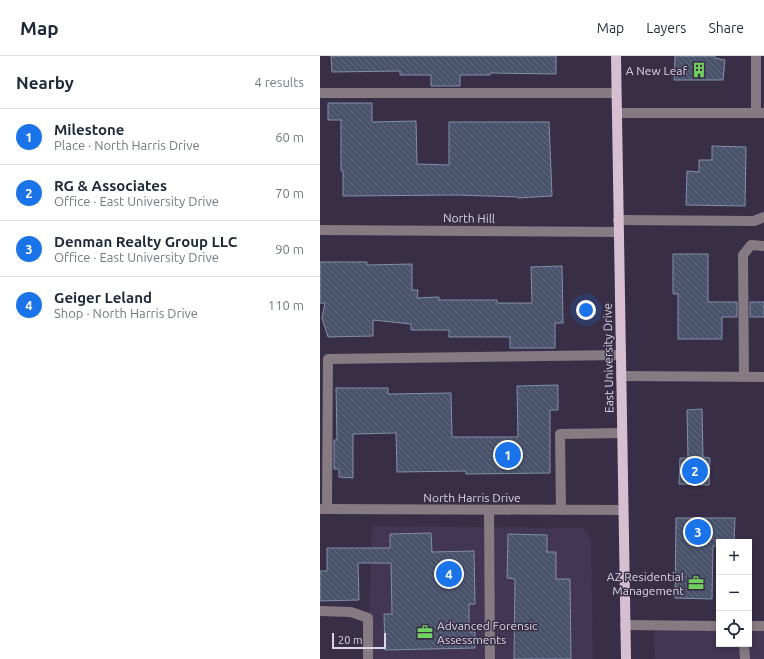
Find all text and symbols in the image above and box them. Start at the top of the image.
text: Map [20,17,59,39]
text: Map [597,20,624,36]
text: Layers [646,20,686,36]
text: Share [708,20,744,36]
building icon: A New Leaf [690,61,708,79]
place label: A New Leaf [626,64,687,77]
text: Nearby [16,73,74,92]
text: 4 results [254,75,304,89]
text: Milestone [54,121,124,138]
text: 1 [25,130,33,144]
text: 60 m [275,130,304,144]
text: Place · North Harris Drive [54,138,200,152]
text: RG & Associates [54,177,167,194]
text: 2 [25,186,33,200]
text: 70 m [275,186,304,200]
text: Office · East University Drive [54,194,219,208]
street label: North Hill [443,211,495,225]
text: Denman Realty Group LLC [54,233,237,250]
text: 3 [25,242,33,256]
text: 90 m [275,242,304,256]
text: Office · East University Drive [54,250,219,264]
text: Geiger Leland [54,289,152,306]
text: 4 [25,298,33,312]
text: 110 m [268,298,304,312]
your location [576,300,596,320]
street label: East University Drive [601,303,615,413]
text: Shop · North Harris Drive [54,306,198,320]
pin: 1 [495,440,521,470]
pin: 2 [682,456,708,486]
street label: North Harris Drive [423,491,521,504]
pin: 3 [685,517,711,547]
map controls [716,539,752,647]
button: + [716,539,752,575]
pin: 4 [436,559,462,589]
place label: AZ Residential Management [607,570,684,597]
office icon: AZ Residential Management [687,574,705,592]
button: − [716,575,752,611]
button: locate [716,611,752,647]
place label: Advanced Forensic Assessments [437,619,538,646]
office icon: Advanced Forensic Assessments [416,623,434,641]
scale bar [332,631,386,650]
text: 20 m [338,634,362,646]

